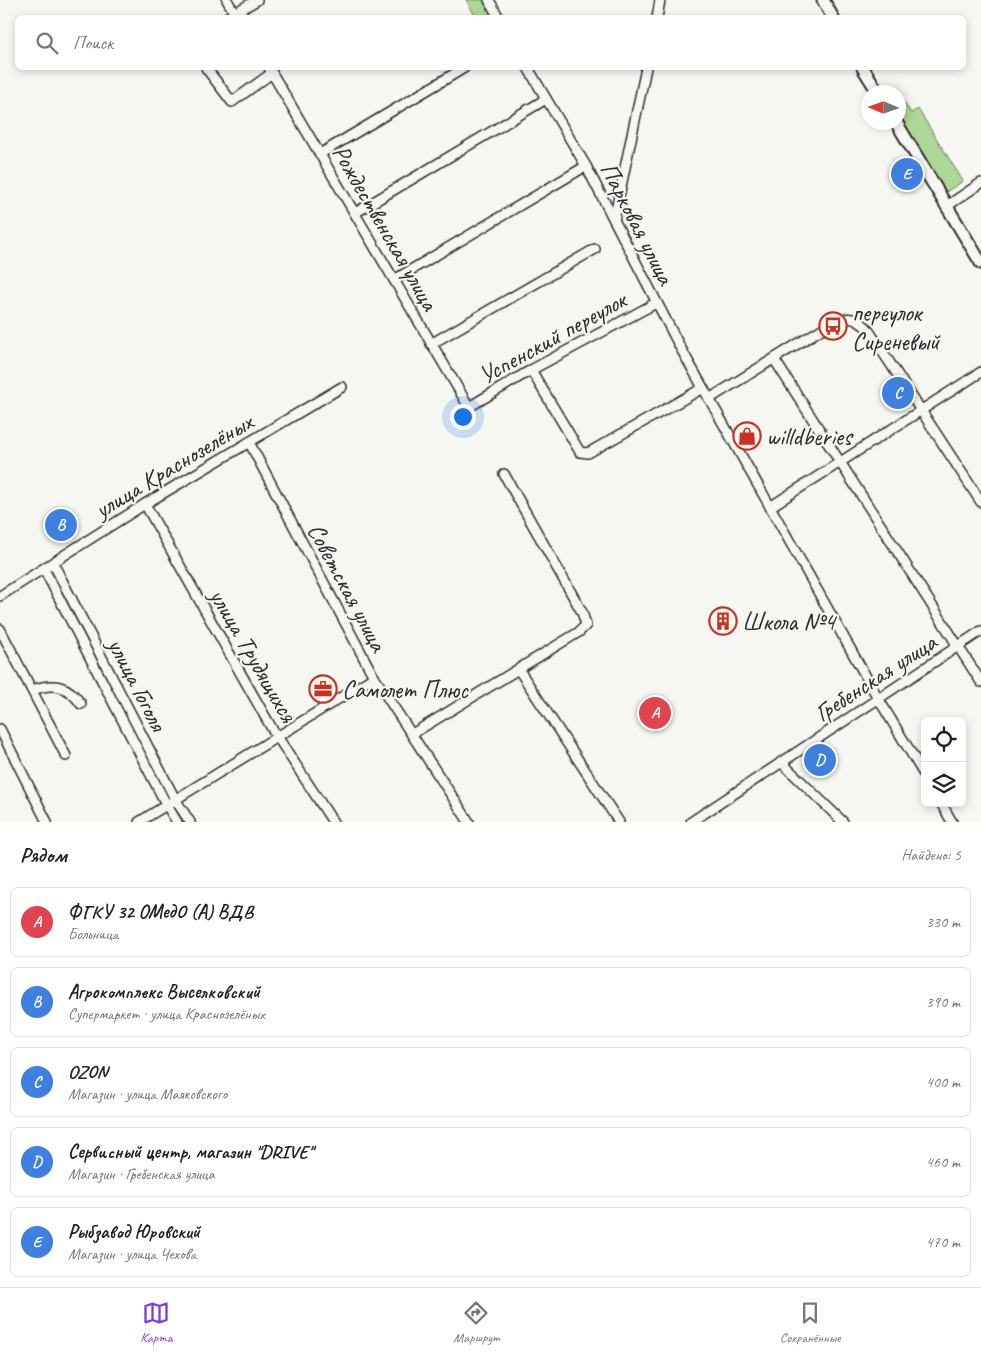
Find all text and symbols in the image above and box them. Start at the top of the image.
search box [15,15,966,70]
icon: search [33,29,61,57]
text: Поиск [73,31,113,55]
north arrow [861,85,906,130]
street label: Рождественская улица [325,139,446,318]
pin: E [891,155,923,193]
street label: Парковая улица [593,157,683,292]
street label: Успенский переулок [473,283,634,392]
place label: переулок Сиреневый [852,297,941,358]
bus stop icon: переулок Сиреневый [818,311,848,341]
pin: C [882,374,914,412]
your location [450,404,476,430]
street label: улица Краснозелёных [87,405,260,527]
shop icon: willdberies [732,421,762,451]
place label: willdberies [766,421,854,453]
pin: B [45,506,77,544]
street label: Советская улица [300,518,395,659]
street label: улица Трудящихся [201,581,305,729]
building icon: Школа №4 [708,606,738,636]
place label: Школа №4 [742,606,838,638]
street label: Гребенская улица [808,625,944,729]
street label: улица Гоголя [99,631,175,738]
office icon: Самолет Плюс [308,674,338,704]
place label: Самолет Плюс [342,674,469,706]
pin: A [639,694,671,732]
map controls [921,717,966,807]
button: locate [921,717,966,762]
pin: D [804,741,836,779]
button: layers [921,762,966,807]
text: Рядом [20,842,67,868]
text: Найдено: 5 [901,845,961,865]
text: ФГКУ 32 ОМедО (А) ВДВ [68,900,253,924]
text: A [33,912,41,932]
text: 330 m [926,912,960,932]
text: Больница [68,924,118,944]
text: Агрокомплекс Выселковский [68,980,260,1004]
text: B [33,992,41,1012]
text: 390 m [926,992,960,1012]
text: Супермаркет · улица Краснозелёных [68,1004,265,1024]
text: OZON [68,1060,107,1084]
text: C [33,1072,41,1092]
text: 400 m [926,1072,960,1092]
text: Магазин · улица Маяковского [68,1084,227,1104]
text: Сервисный центр, магазин "DRIVE" [68,1140,312,1164]
text: D [32,1152,42,1172]
text: 460 m [926,1152,960,1172]
text: Магазин · Гребенская улица [68,1164,215,1184]
text: Рыбзавод Юровский [68,1220,200,1244]
text: E [33,1232,41,1252]
text: 470 m [926,1232,960,1252]
text: Магазин · улица Чехова [68,1244,196,1264]
tab: Карта [140,1299,172,1346]
tab: Маршрут [453,1299,499,1346]
tab: Сохранённые [780,1299,841,1346]

